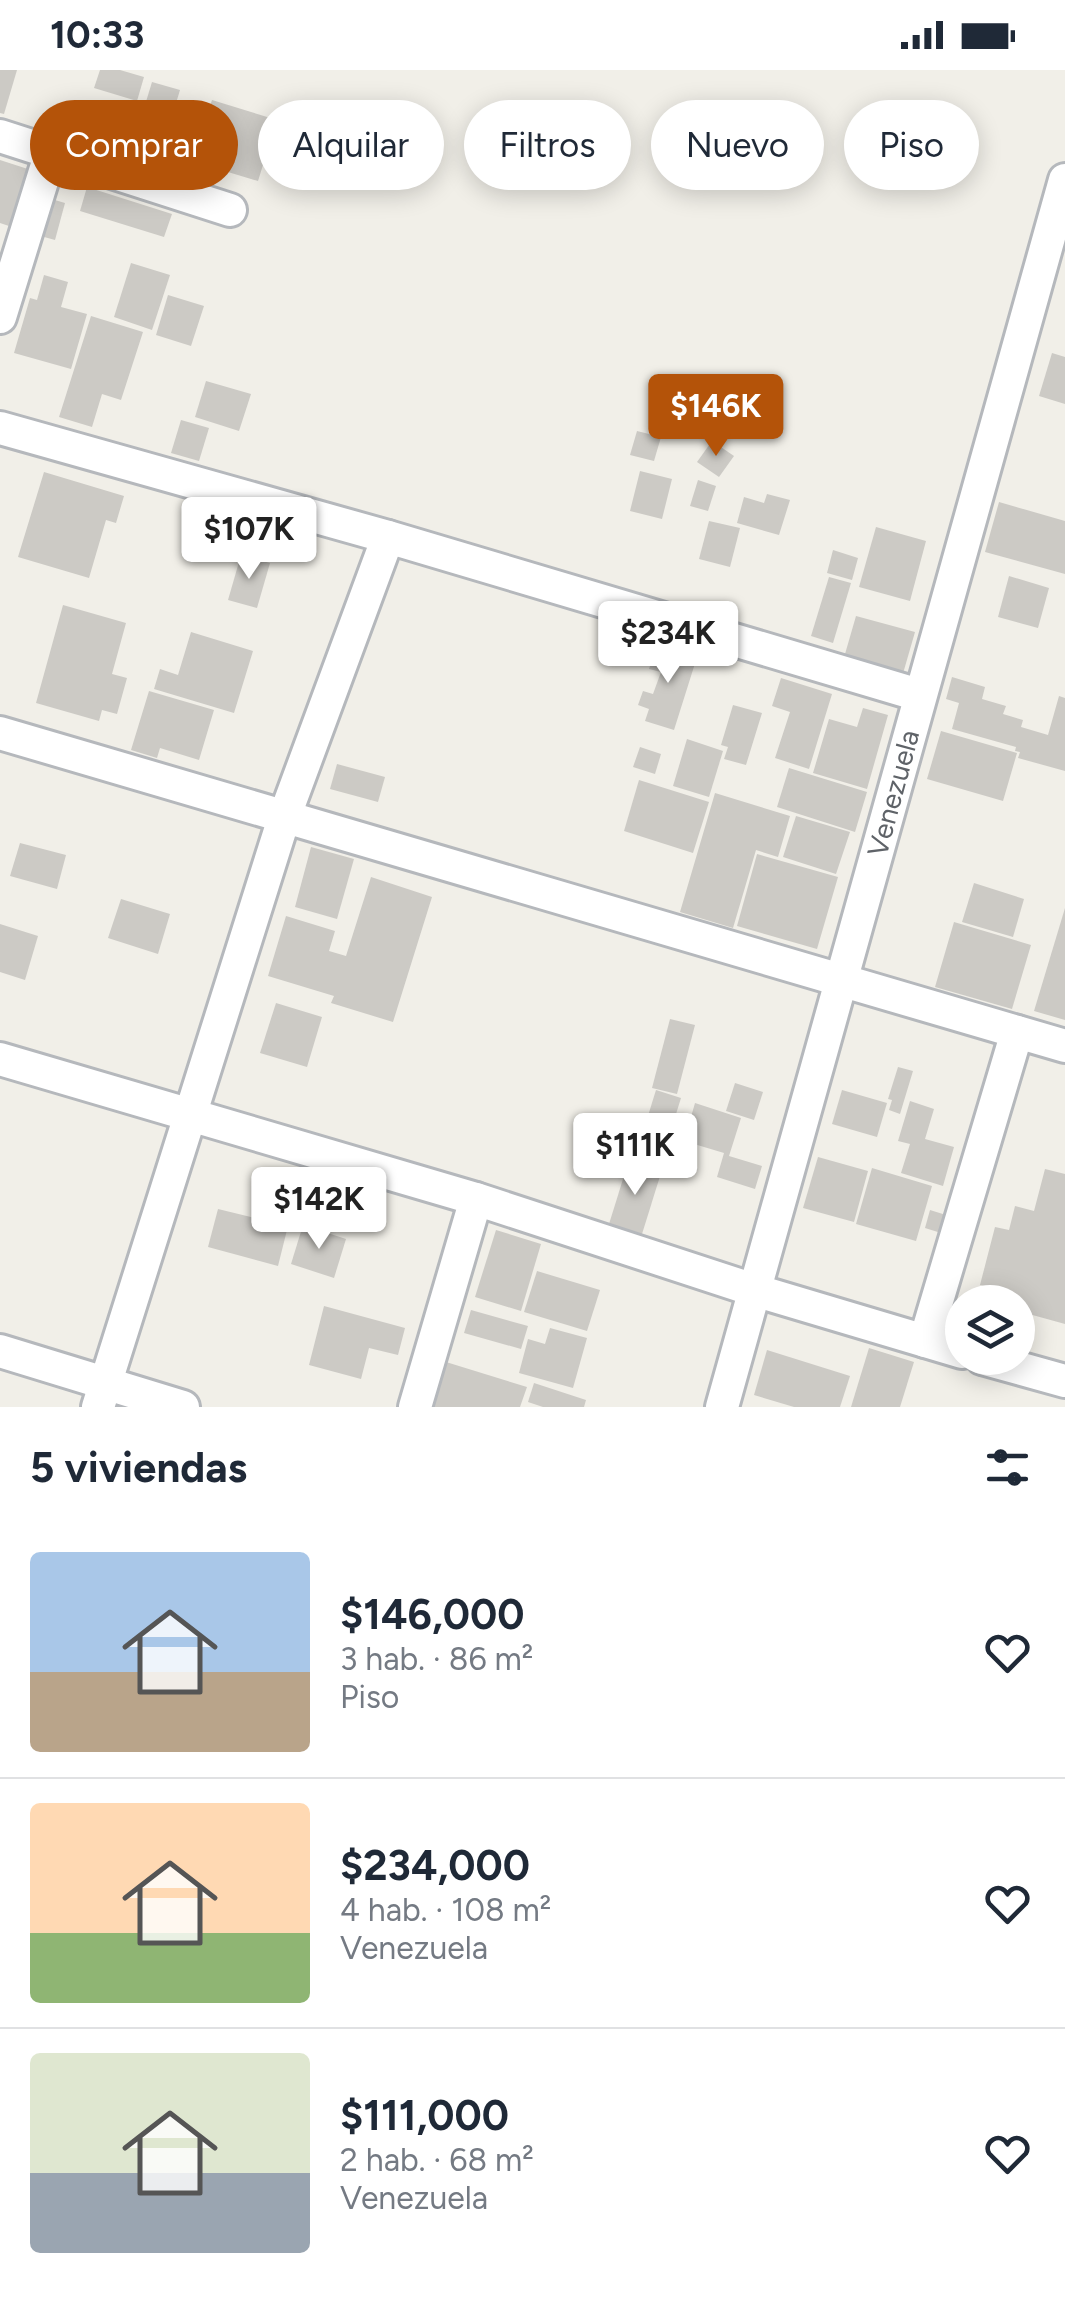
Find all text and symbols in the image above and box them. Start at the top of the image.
text: 10:33 [50,12,144,58]
chip: Comprar [30,100,238,190]
chip: Alquilar [258,100,444,190]
chip: Filtros [464,100,631,190]
chip: Nuevo [651,100,824,190]
chip: Piso [844,100,979,190]
pin: $146K [646,374,786,459]
text: $146K [670,387,762,425]
pin: $107K [179,497,319,582]
text: $107K [203,510,295,548]
pin: $234K [598,601,738,686]
text: $234K [620,614,716,652]
street label: Venezuela [860,726,926,860]
pin: $111K [565,1113,705,1198]
text: $111K [595,1126,675,1164]
pin: $142K [249,1167,389,1252]
text: $142K [273,1180,365,1218]
map controls [945,1285,1035,1375]
button: layers [945,1285,1035,1375]
icon: filters [980,1440,1035,1495]
text: 5 viviendas [30,1442,247,1493]
text: $146,000 [340,1589,524,1640]
icon: home [110,1592,230,1712]
icon: heart [980,1625,1035,1680]
text: 3 hab. · 86 m² [340,1640,533,1678]
text: Piso [340,1678,399,1716]
text: $234,000 [340,1840,530,1891]
icon: home [110,1843,230,1963]
icon: heart [980,1876,1035,1931]
text: 4 hab. · 108 m² [340,1891,551,1929]
text: Venezuela [340,1929,488,1967]
text: $111,000 [340,2090,509,2141]
icon: home [110,2093,230,2213]
icon: heart [980,2126,1035,2181]
text: 2 hab. · 68 m² [340,2141,534,2179]
text: Venezuela [340,2179,488,2217]

